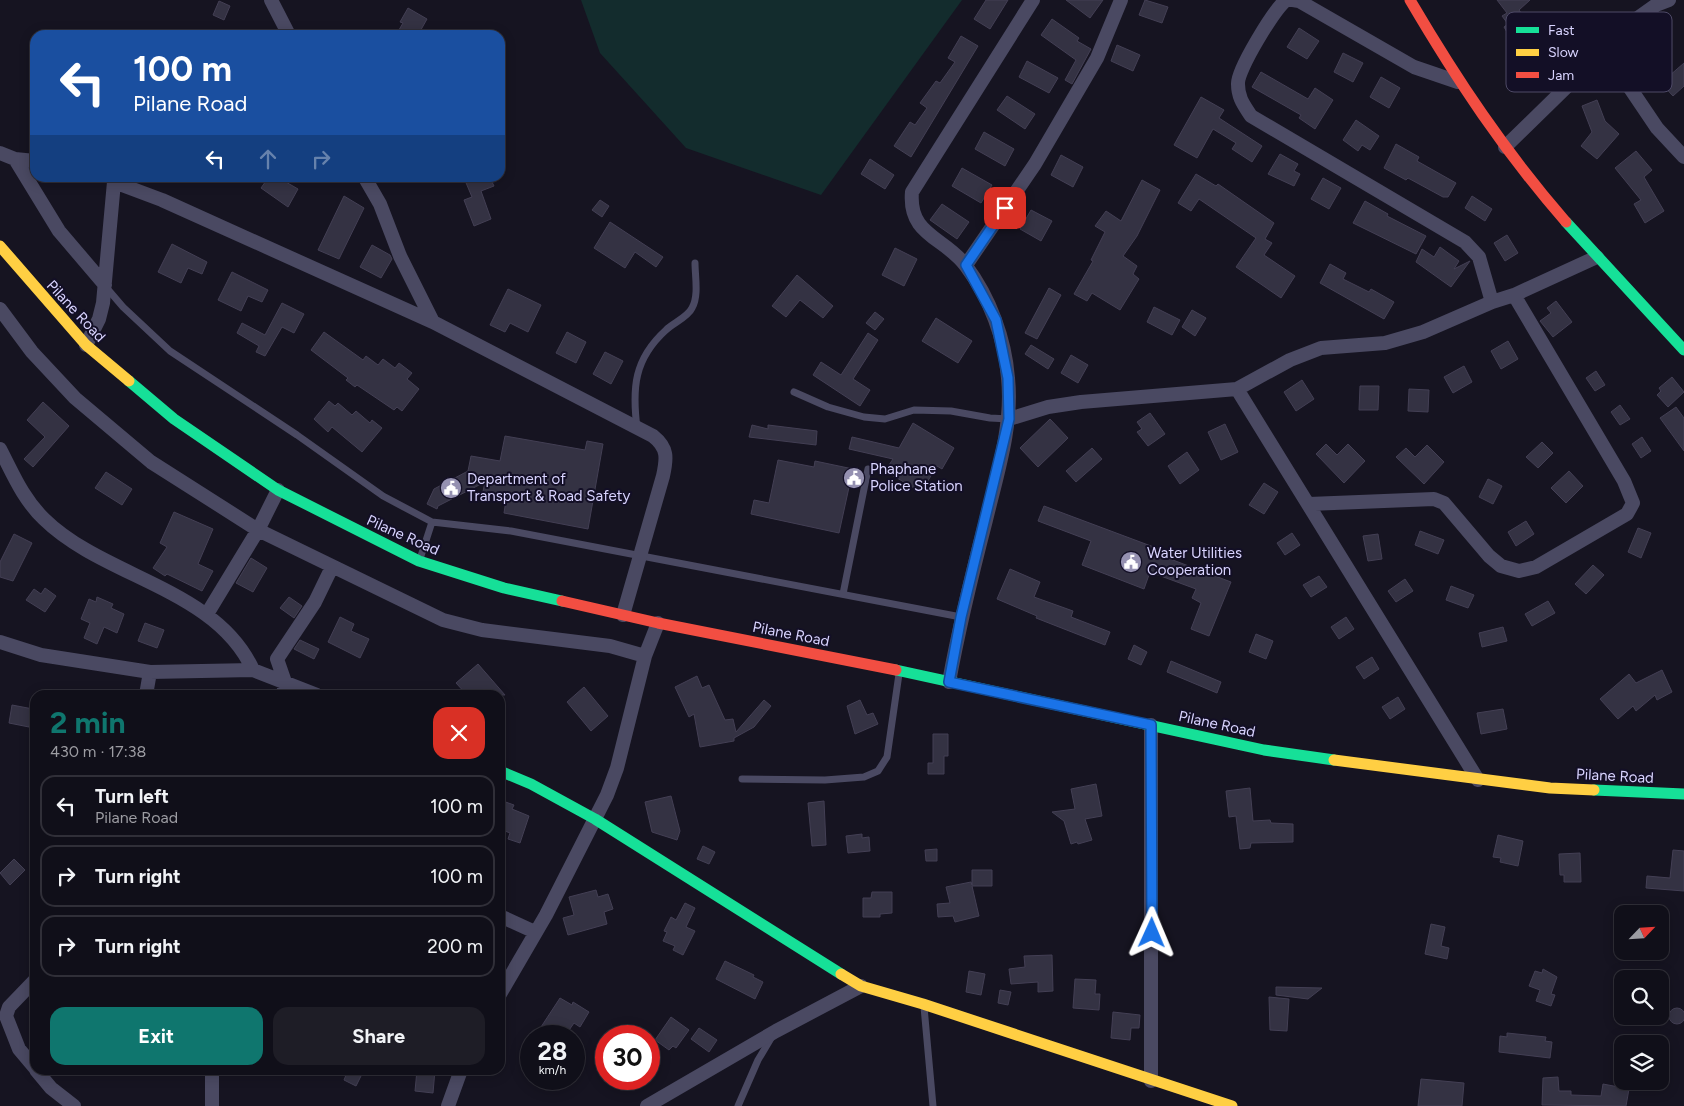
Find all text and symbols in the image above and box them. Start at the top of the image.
legend [1506,12,1672,92]
text: Fast [1548,22,1574,39]
text: Slow [1548,44,1579,61]
text: 100 m [133,48,232,90]
icon: left [50,50,115,115]
text: Jam [1548,67,1574,84]
text: Pilane Road [133,90,247,117]
icon: left [201,145,229,173]
icon: ahead [254,145,282,173]
icon: right [307,145,335,173]
pin [984,187,1026,229]
icon: arrive [991,194,1019,222]
street label: Pilane Road [43,276,109,346]
place label: Phaphane Police Station [870,460,963,495]
public building icon: Phaphane Police Station [842,466,866,490]
place label: Department of Transport & Road Safety [467,470,630,505]
public building icon: Department of Transport & Road Safety [439,476,463,500]
street label: Pilane Road [364,511,442,559]
place label: Water Utilities Cooperation [1147,544,1242,579]
public building icon: Water Utilities Cooperation [1119,550,1143,574]
street label: Pilane Road [751,618,831,650]
text: 2 min [50,704,126,741]
button: close [433,707,485,759]
street label: Pilane Road [1177,707,1257,741]
text: 430 m · 17:38 [50,742,146,761]
street label: Pilane Road [1576,765,1654,787]
text: Turn left [95,785,169,808]
icon: left [52,792,80,820]
text: 100 m [430,795,483,818]
text: Pilane Road [95,808,178,827]
icon: right [52,862,80,890]
text: Turn right [95,865,181,888]
text: 100 m [430,865,483,888]
north arrow [1614,905,1669,960]
map controls [1614,905,1669,1090]
position arrow [1125,906,1177,958]
icon: right [52,932,80,960]
text: Turn right [95,935,181,958]
text: 200 m [427,935,483,958]
button: search [1614,970,1669,1025]
button: Exit [50,1007,263,1065]
button: Share [273,1007,485,1065]
speed limit sign: 30 [595,1025,660,1090]
button: layers [1614,1035,1669,1090]
text: 28 [538,1036,567,1066]
text: km/h [539,1063,566,1077]

